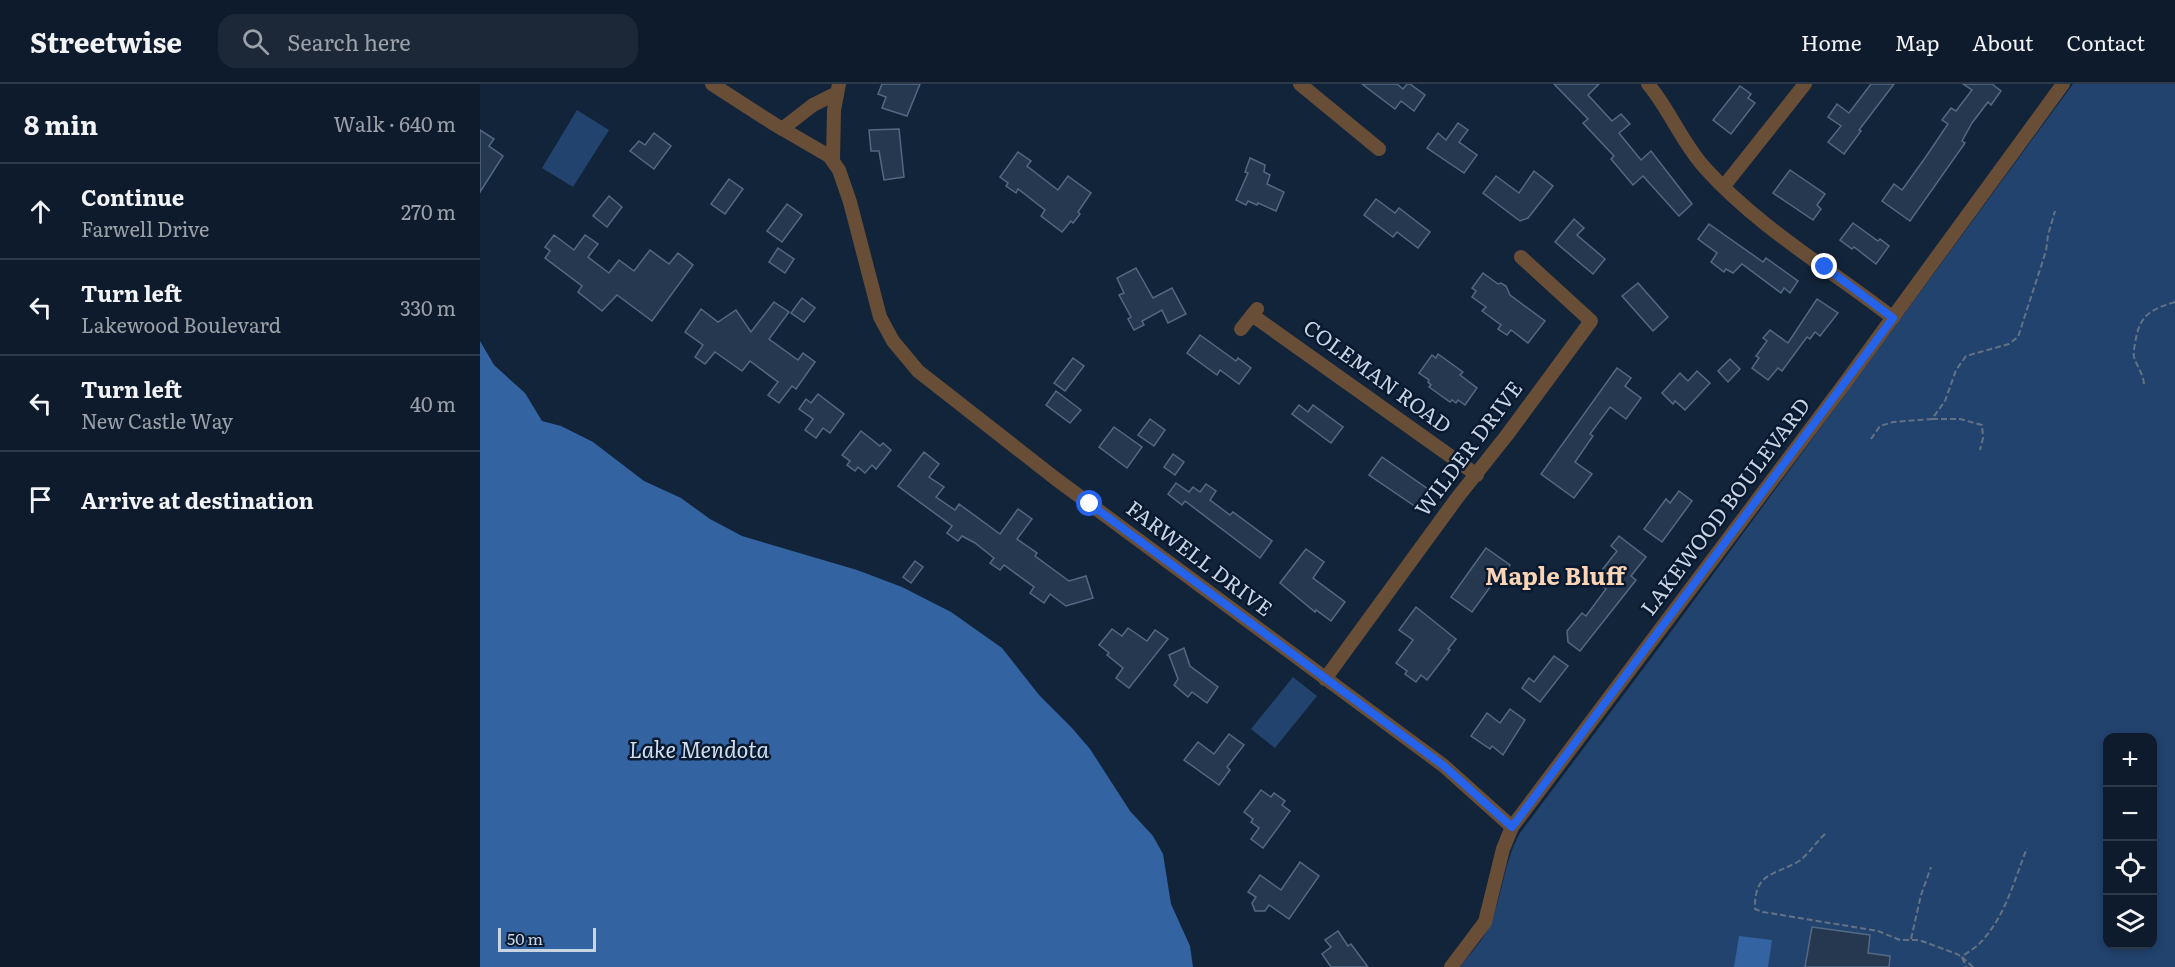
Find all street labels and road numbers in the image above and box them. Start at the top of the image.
street label: COLEMAN ROAD [1298,311,1459,439]
street label: WILDER DRIVE [1406,373,1528,522]
street label: LAKEWOOD BOULEVARD [1632,390,1816,621]
street label: FARWELL DRIVE [1121,492,1280,622]

